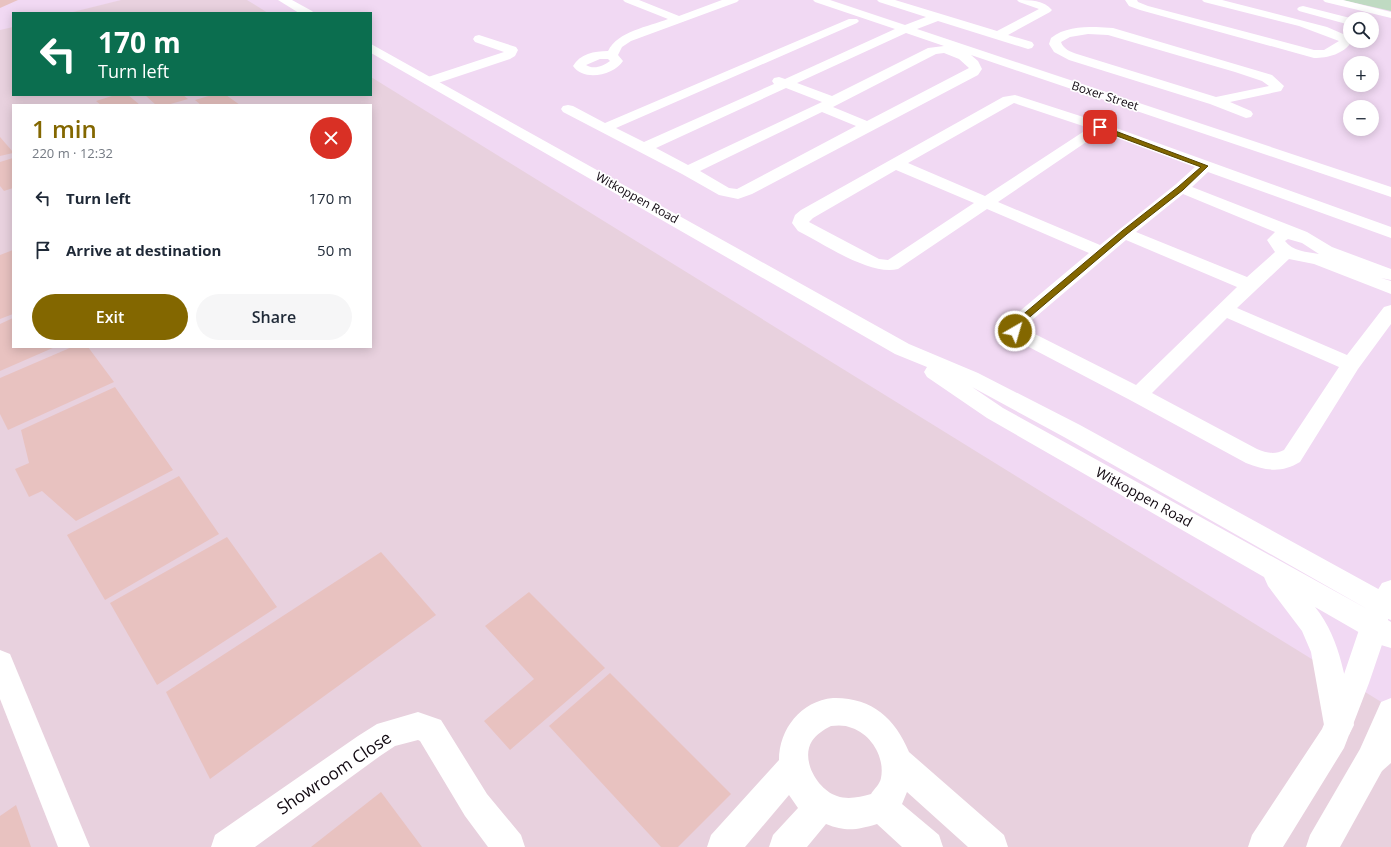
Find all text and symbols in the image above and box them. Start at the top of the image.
map controls [1343,12,1379,136]
button: search [1343,12,1379,48]
text: 170 m [98,23,181,61]
icon: left [32,28,84,80]
button: + [1343,56,1379,92]
text: Turn left [98,59,169,83]
street label: Boxer Street [1069,77,1141,114]
button: − [1343,100,1379,136]
pin [1083,110,1117,144]
text: 1 min [32,112,97,145]
icon: arrive [1089,116,1111,138]
button: close [310,117,352,159]
text: 220 m · 12:32 [32,144,113,162]
street label: Witkoppen Road [593,168,682,227]
icon: left [32,187,54,209]
text: Turn left [66,188,131,208]
text: 170 m [308,188,352,208]
icon: arrive [32,239,54,261]
text: Arrive at destination [66,240,221,260]
text: 50 m [317,240,352,260]
button: Exit [32,294,188,340]
button: Share [196,294,352,340]
position arrow [994,310,1036,352]
street label: Witkoppen Road [1092,462,1196,531]
street label: Showroom Close [272,726,396,819]

